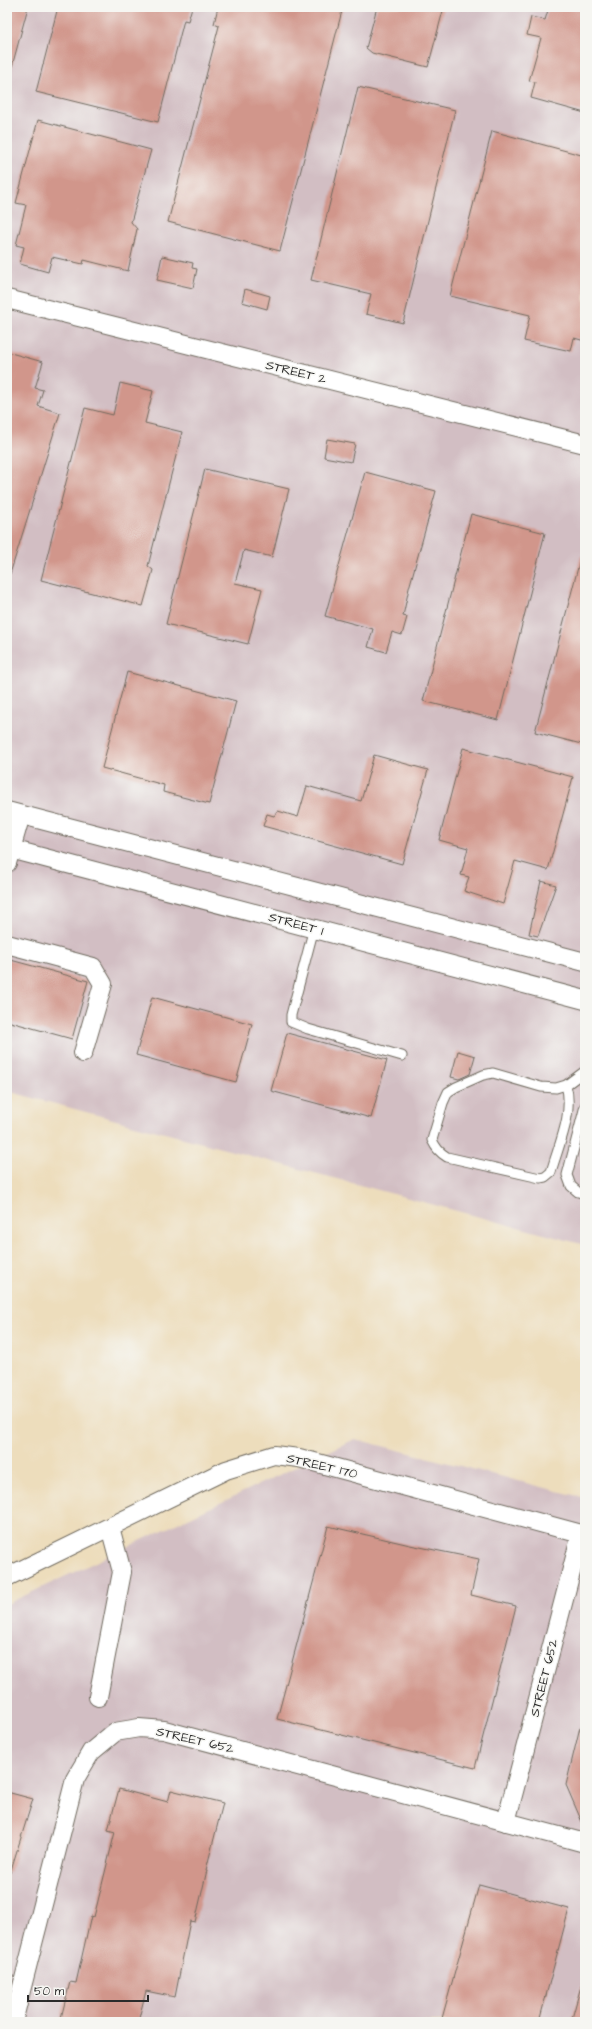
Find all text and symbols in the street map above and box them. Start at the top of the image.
street label: STREET 2 [264,356,329,388]
street label: STREET 1 [267,908,326,940]
street label: STREET 170 [285,1449,359,1483]
street label: STREET 652 [526,1637,562,1719]
street label: STREET 652 [154,1722,236,1758]
scale bar [28,1977,148,2003]
text: 50 m [34,1983,65,2000]

